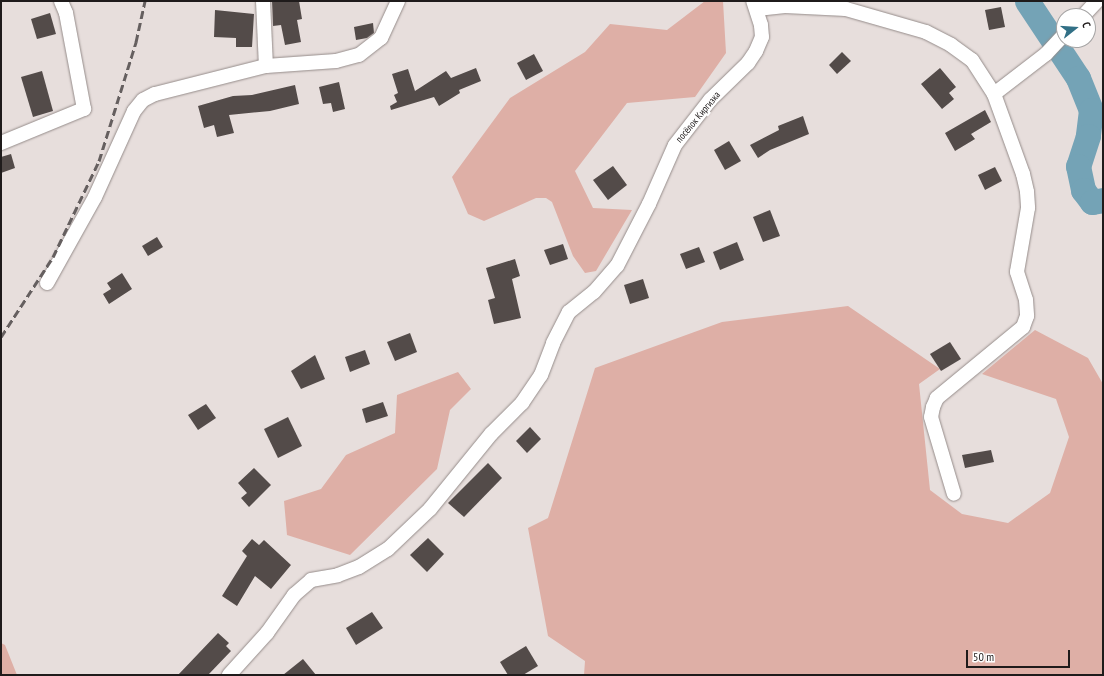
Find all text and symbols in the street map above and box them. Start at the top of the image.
north arrow [1056,8,1096,48]
text: С [1079,20,1094,29]
street label: посёлок Киргизка [673,89,723,145]
scale bar [968,642,1072,668]
text: 50 m [973,649,994,664]

